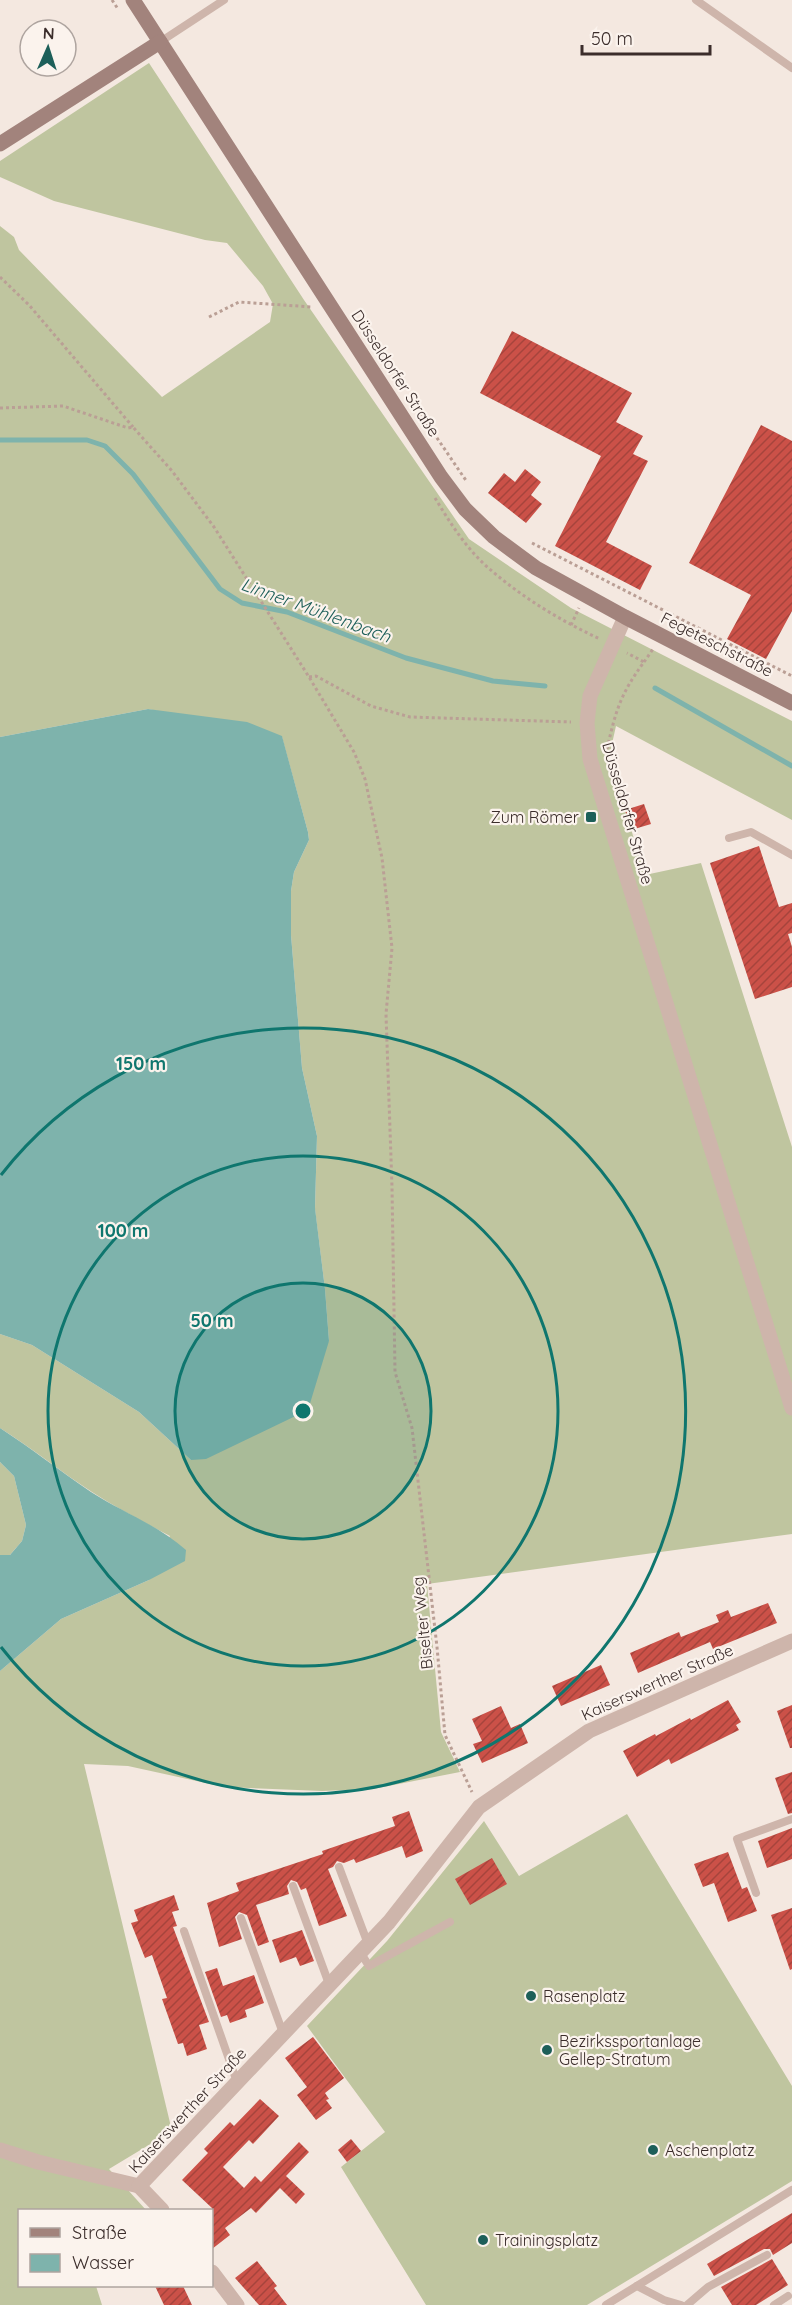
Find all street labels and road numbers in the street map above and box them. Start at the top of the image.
street label: Düsseldorfer Straße [348,306,444,440]
street label: Fegeteschstraße [658,607,776,681]
street label: Düsseldorfer Straße [598,739,658,887]
street label: Biselter Weg [407,1576,437,1670]
street label: Kaiserswerther Straße [578,1639,736,1725]
street label: Kaiserswerther Straße [124,2043,250,2177]

